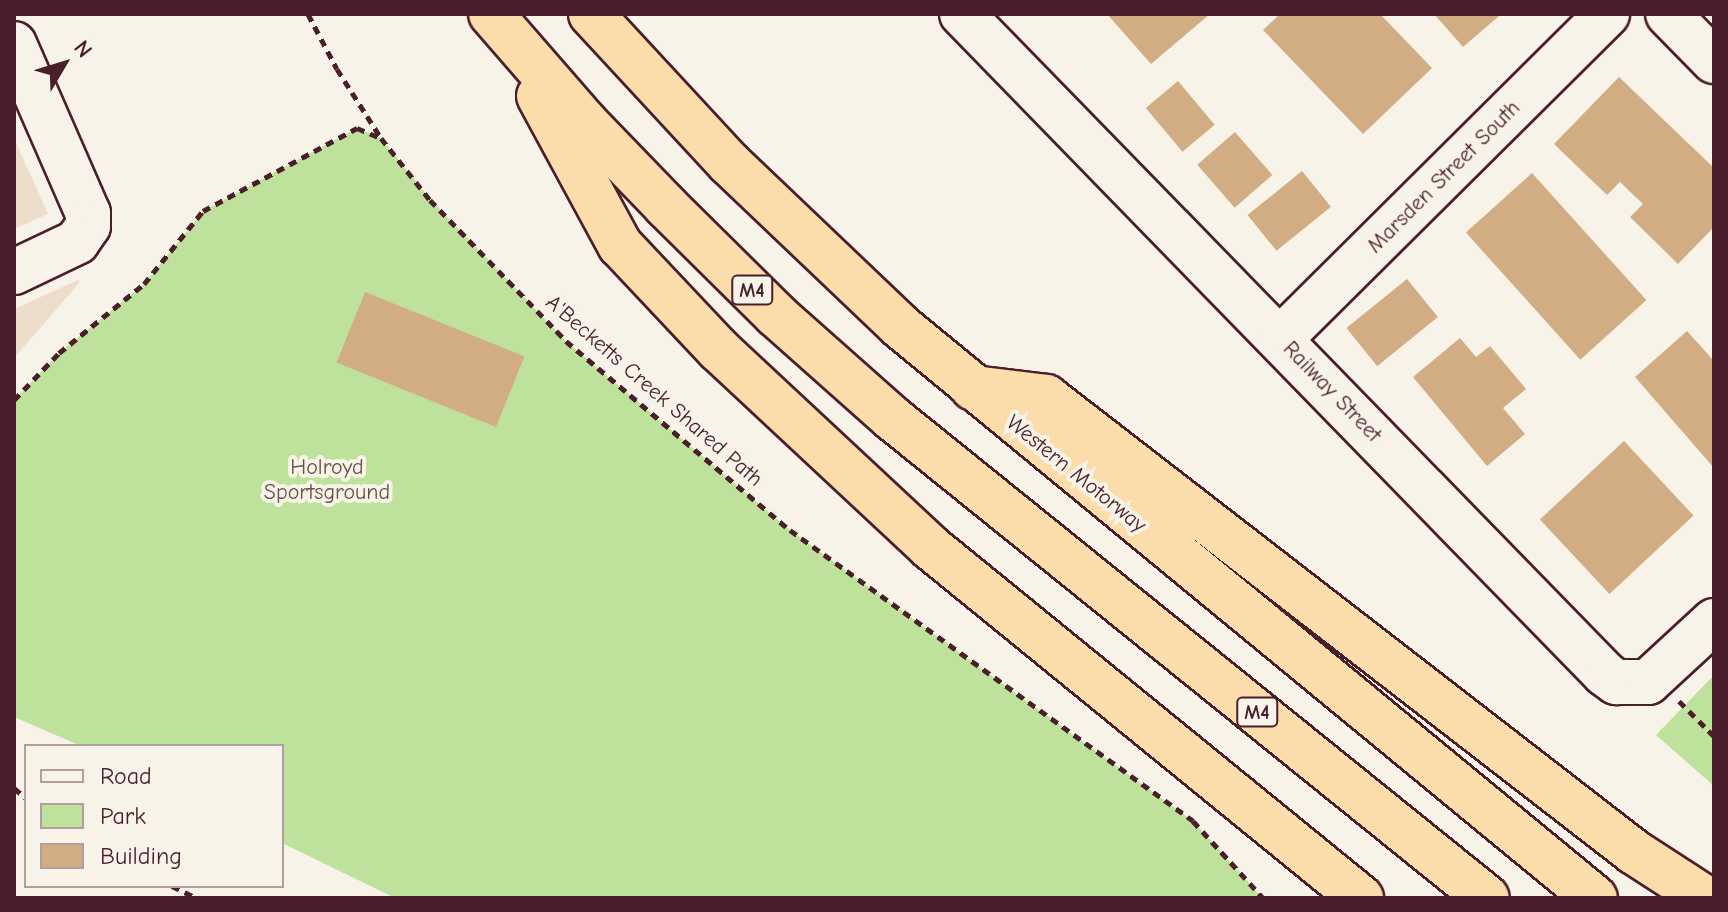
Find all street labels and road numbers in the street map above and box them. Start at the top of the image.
street label: Marsden Street South [1362,95,1526,259]
road number: M4 [730,274,774,306]
street label: A'Becketts Creek Shared Path [540,290,768,492]
street label: Railway Street [1277,336,1387,448]
street label: Western Motorway [1001,409,1151,539]
road number: M4 [1235,696,1279,728]

